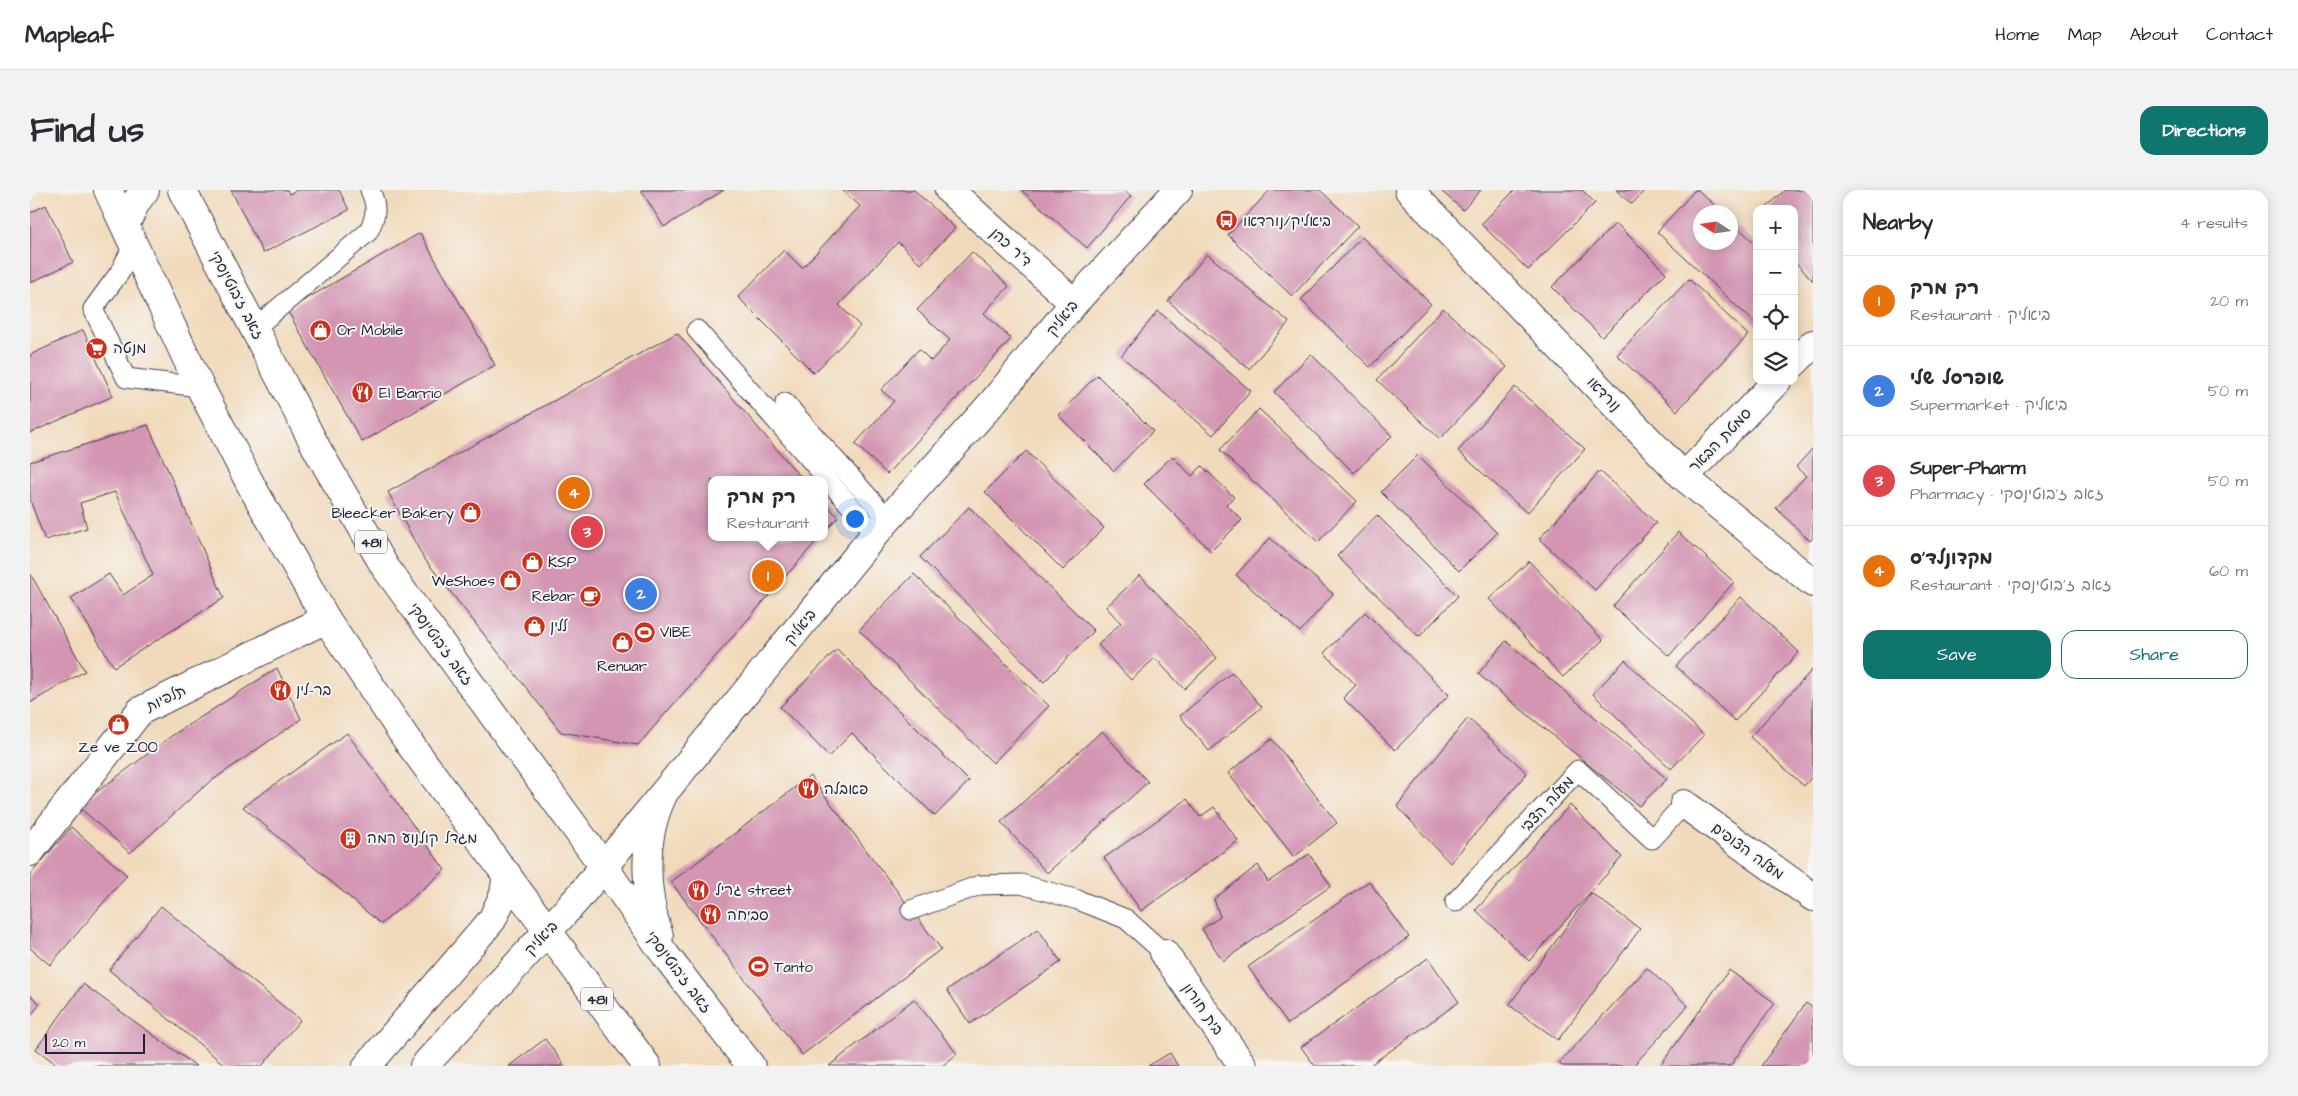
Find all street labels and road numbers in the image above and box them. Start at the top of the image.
street label: ד"ר כהן [985,223,1036,272]
street label: זאב ז'בוטינסקי [204,247,269,343]
street label: ביאליק [1041,296,1083,341]
street label: נורדאו [1582,372,1625,416]
street label: סמטת הבאר [1684,403,1756,477]
road number: 481 [355,531,387,554]
street label: זאב ז'בוטינסקי [403,599,478,690]
street label: ביאליק [779,605,821,650]
street label: תלפיות [142,680,190,718]
street label: מעלה הצבי [1516,771,1579,837]
street label: מעלה הצופים [1707,818,1788,885]
street label: ביאליק [520,916,563,960]
street label: זאב ז'בוטינסקי [641,927,716,1018]
street label: בית חורון [1177,979,1228,1040]
road number: 481 [581,988,613,1011]

